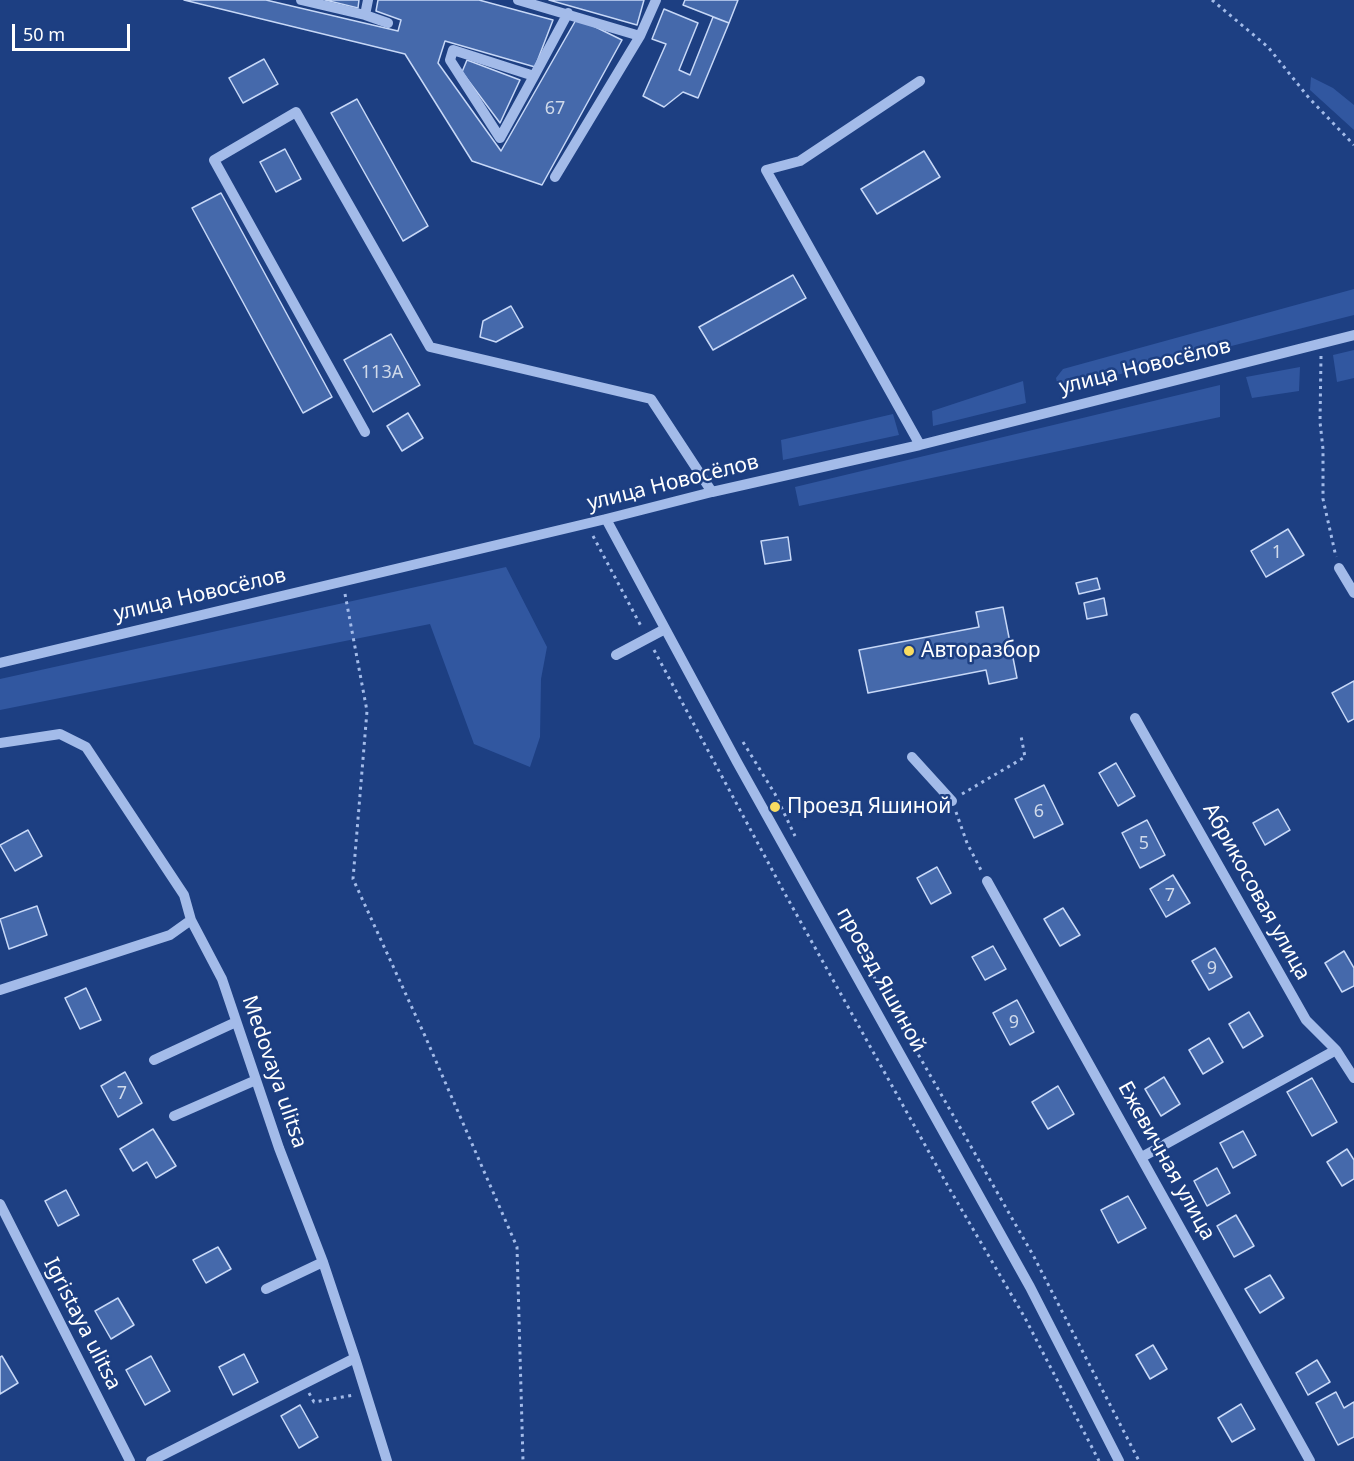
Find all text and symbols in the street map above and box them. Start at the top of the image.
scale bar [15,12,134,50]
text: 50 m [23,22,65,46]
house number: 67 [545,98,565,120]
street label: улица Новосёлов [1057,334,1233,400]
house number: 113А [361,362,403,384]
street label: улица Новосёлов [585,450,761,516]
house number: 1 [1272,542,1282,564]
street label: улица Новосёлов [112,563,288,627]
place label: Авторазбор [921,638,1041,664]
marker: Авторазбор [902,644,916,658]
place label: Проезд Яшиной [787,794,951,820]
street label: Абрикосовая улица [1197,799,1315,985]
marker: Проезд Яшиной [768,800,782,814]
house number: 6 [1034,801,1044,823]
house number: 5 [1139,833,1149,855]
house number: 7 [1165,885,1175,907]
street label: проезд Яшиной [831,903,931,1057]
house number: 9 [1207,958,1217,980]
street label: Medovaya ulitsa [236,992,312,1152]
house number: 9 [1009,1012,1019,1034]
street label: Ежевичная улица [1112,1077,1220,1245]
house number: 7 [117,1083,127,1105]
street label: Igristaya ulitsa [38,1254,126,1394]

